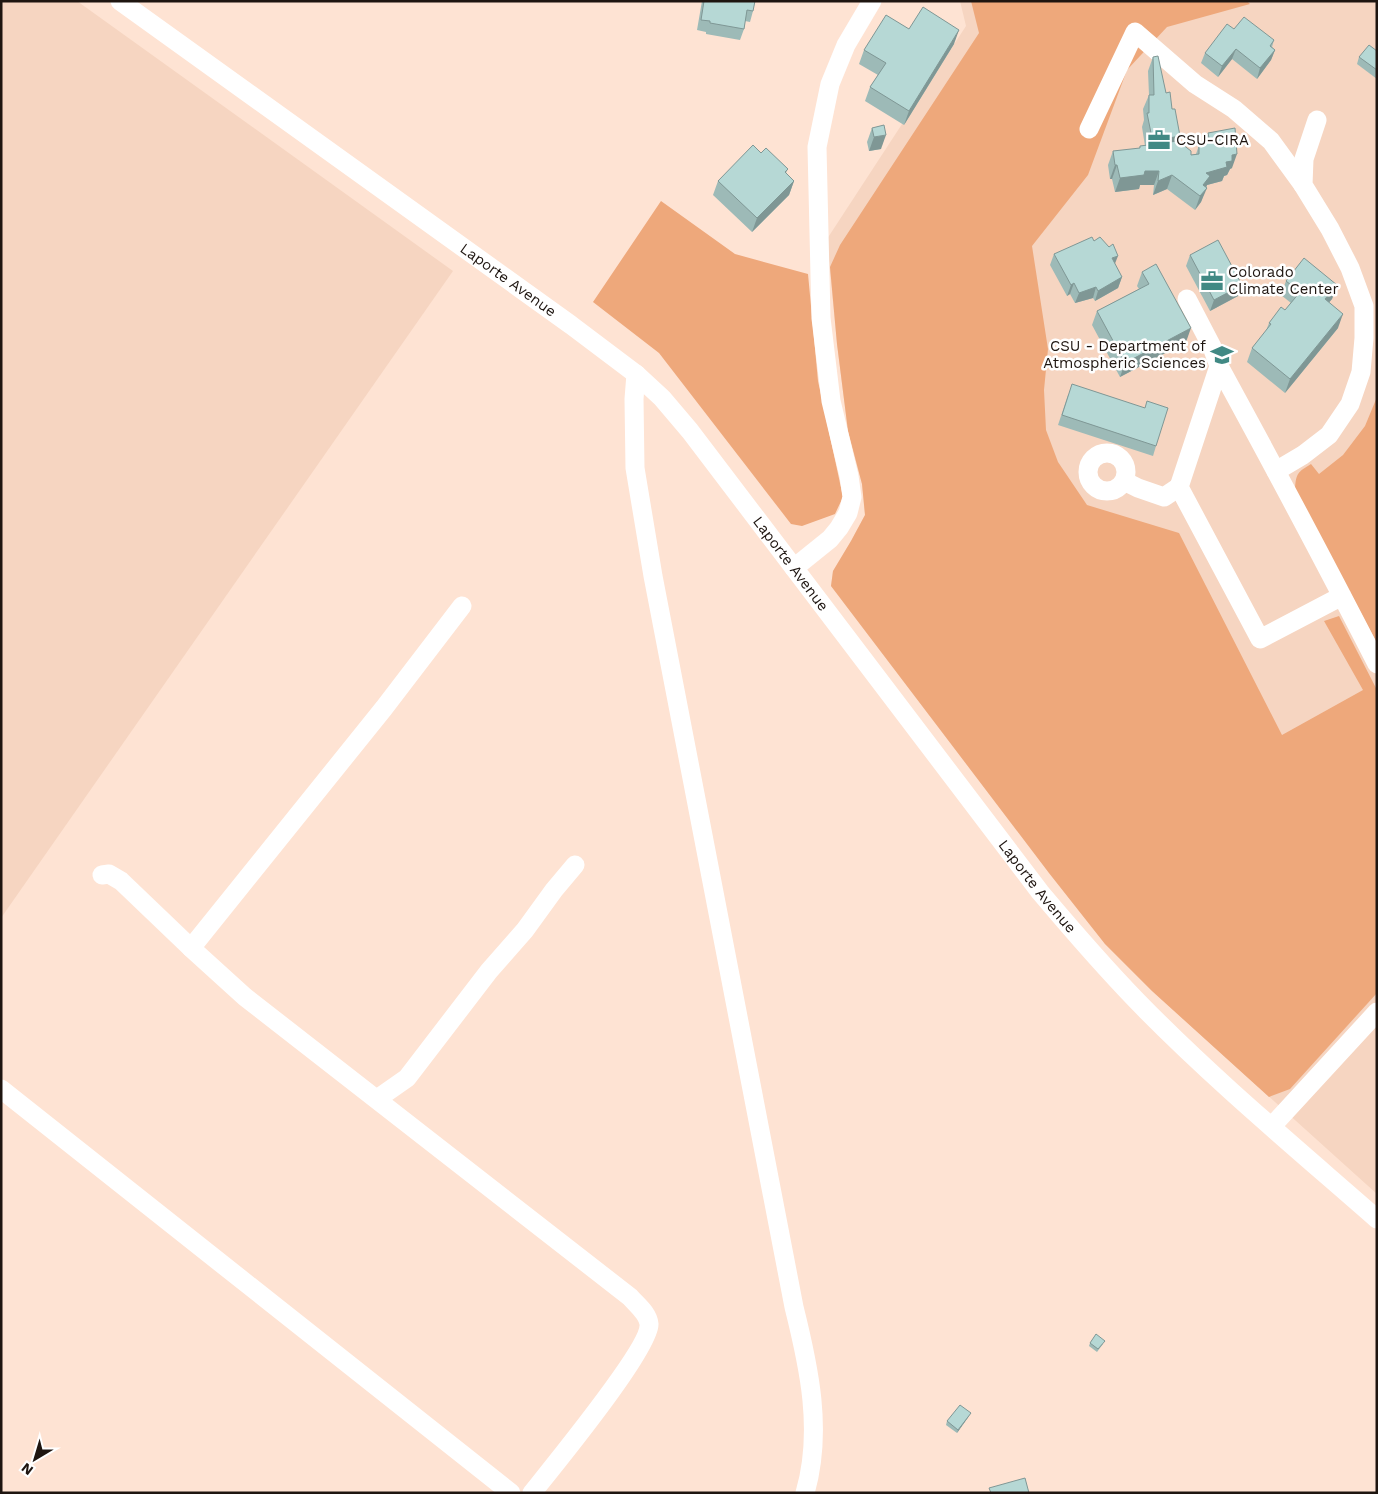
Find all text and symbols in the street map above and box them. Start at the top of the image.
office icon: CSU-CIRA [1146,127,1172,153]
place label: CSU-CIRA [1176,131,1249,149]
street label: Laporte Avenue [457,239,560,320]
place label: Colorado Climate Center [1228,263,1339,298]
office icon: Colorado Climate Center [1199,268,1225,294]
place label: CSU - Department of Atmospheric Sciences [1043,337,1206,372]
school or university icon: CSU - Department of Atmospheric Sciences [1209,342,1235,368]
street label: Laporte Avenue [749,513,832,615]
street label: Laporte Avenue [995,836,1080,937]
north arrow [10,1434,60,1484]
text: N [18,1460,36,1479]

